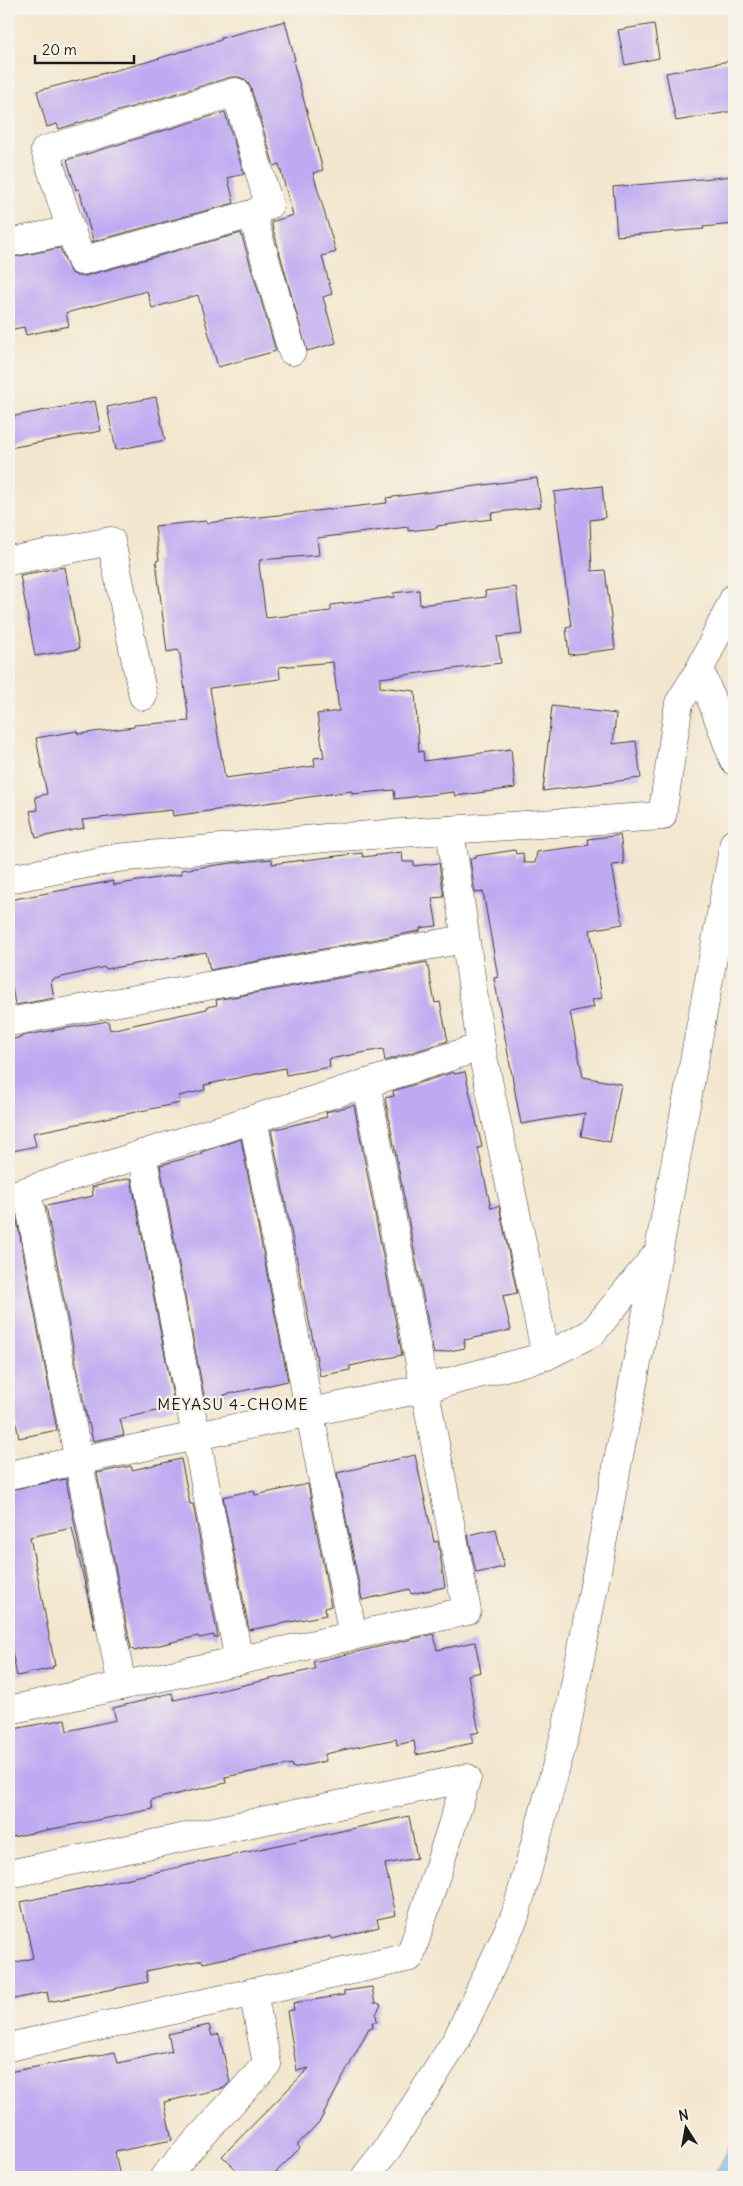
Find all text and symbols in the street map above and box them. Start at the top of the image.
scale bar [35,32,134,64]
text: 20 m [42,40,77,59]
district label: MEYASU 4-CHOME [157,1394,309,1414]
north arrow [660,2104,710,2154]
text: N [677,2105,690,2125]

